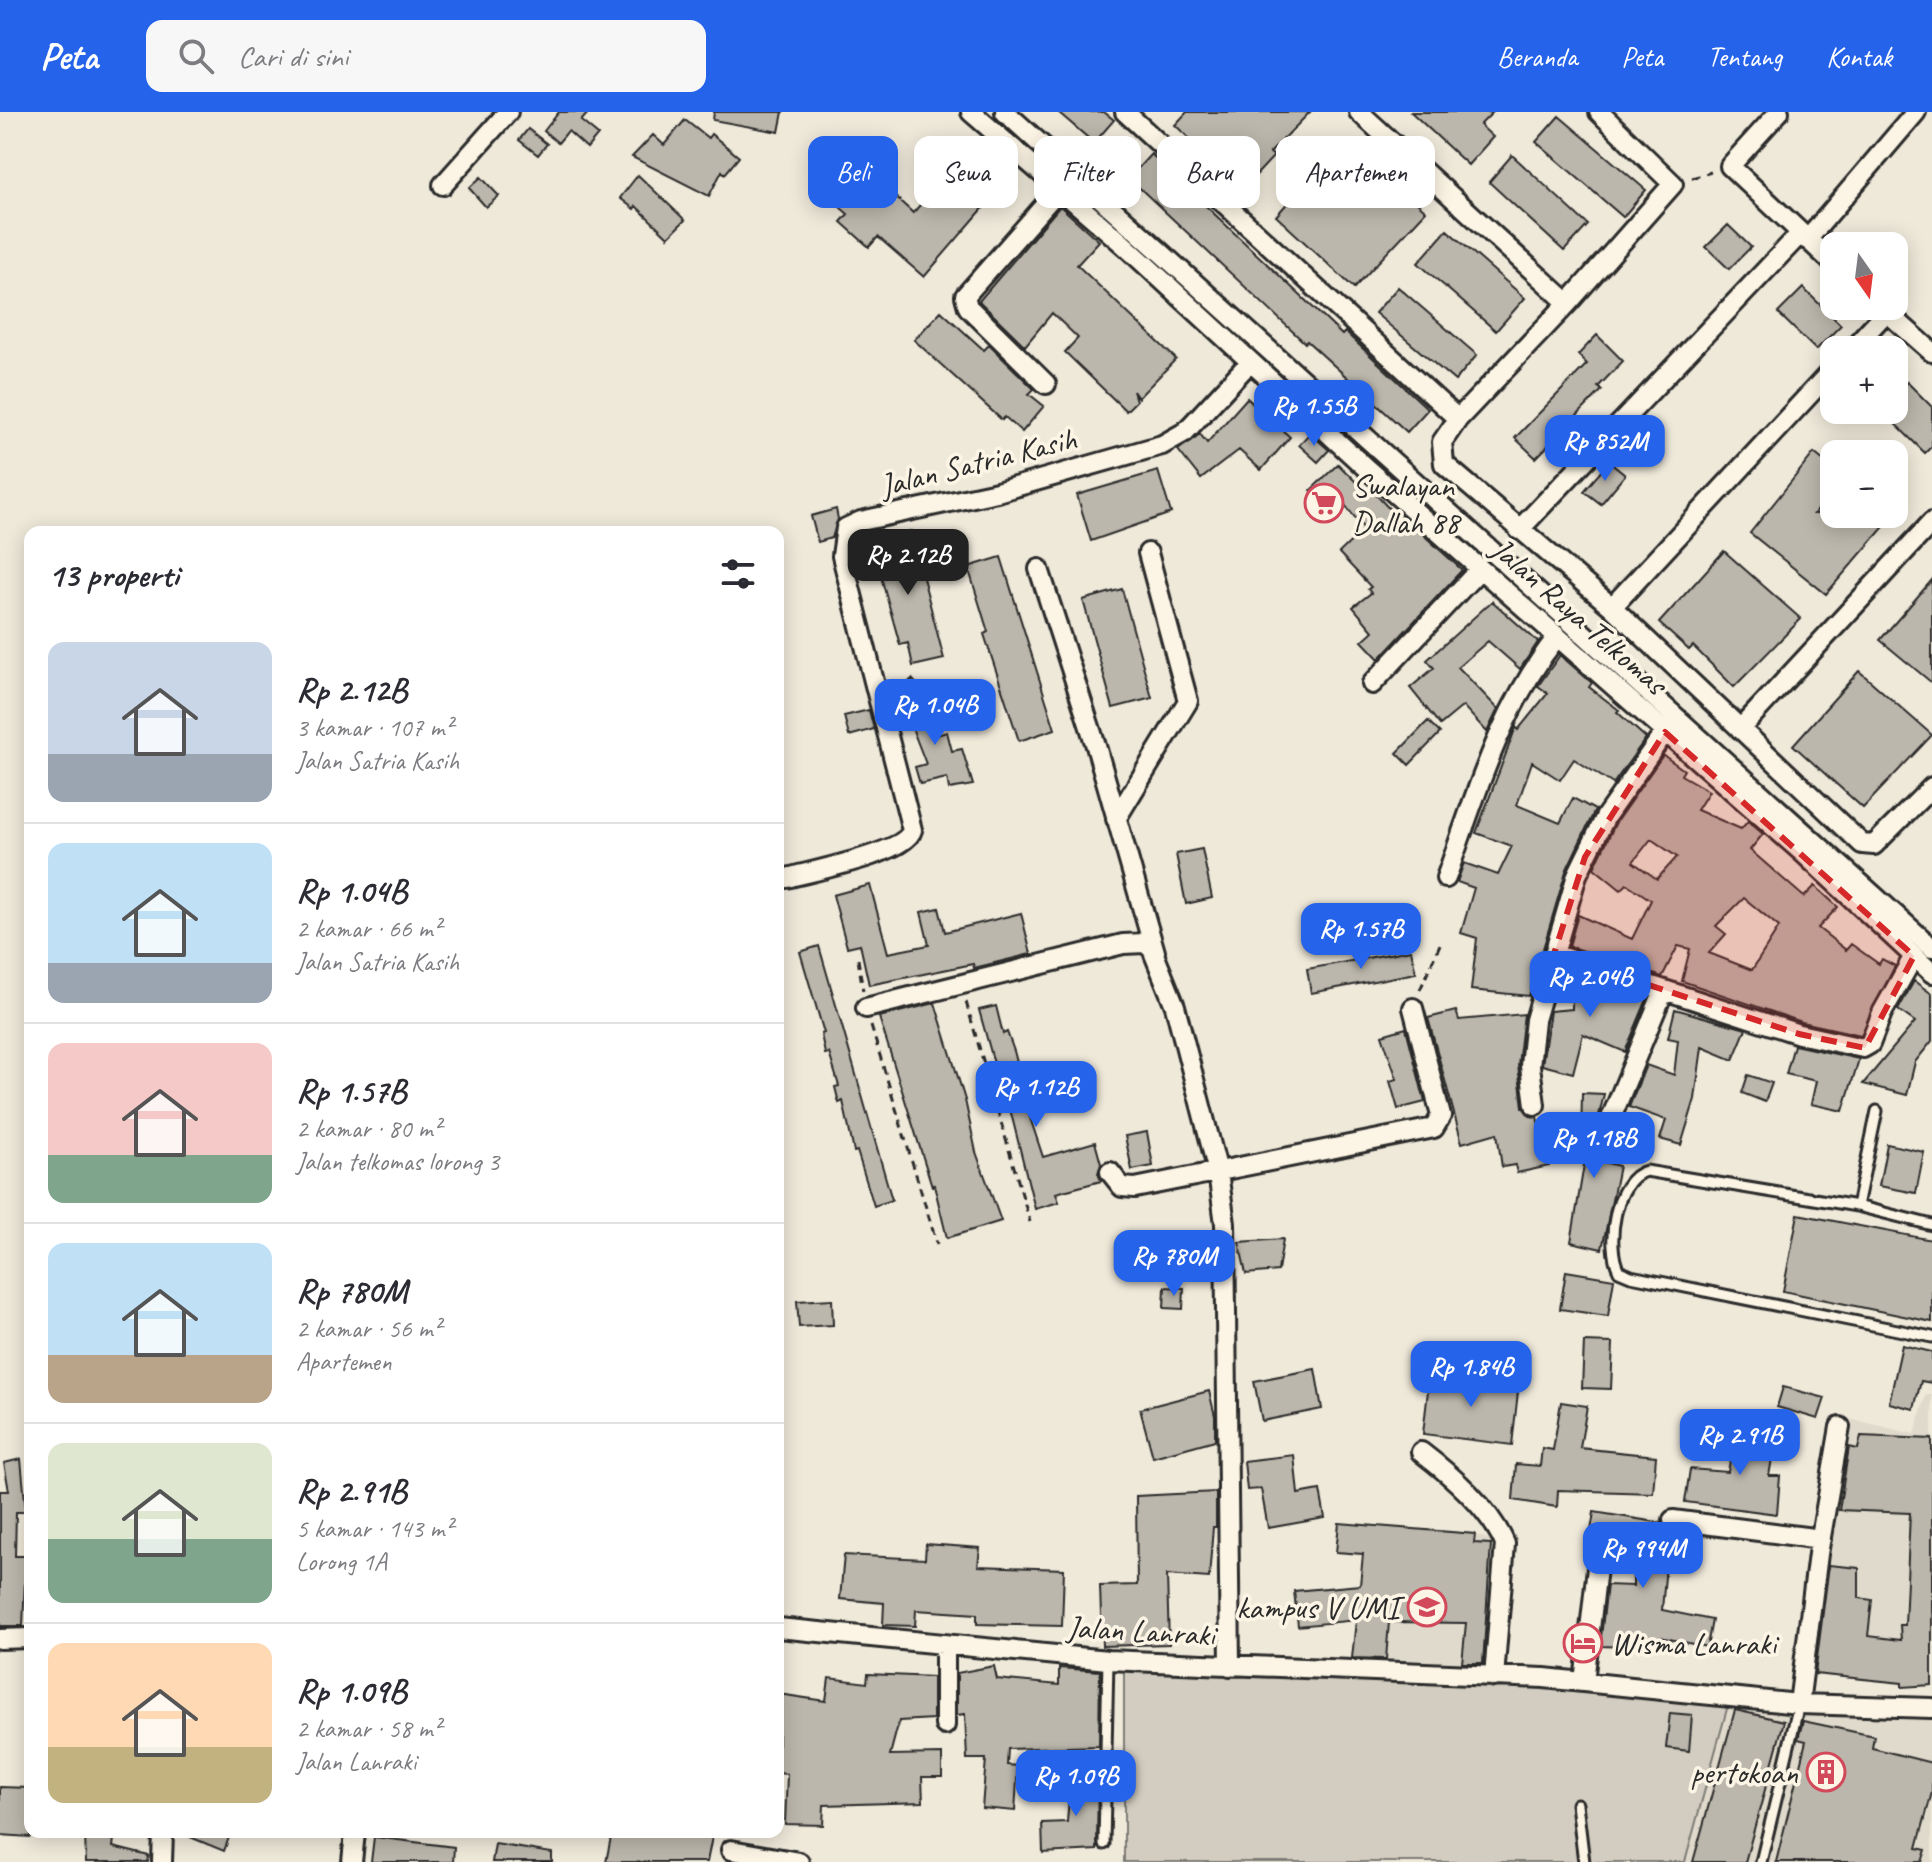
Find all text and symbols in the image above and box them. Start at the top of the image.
search box [146,20,706,92]
text: Peta [40,33,98,80]
icon: search [174,34,218,78]
text: Cari di sini [238,37,348,75]
text: Beranda [1497,39,1577,74]
text: Peta [1621,39,1663,74]
text: Tentang [1707,39,1782,74]
text: Kontak [1826,39,1892,74]
chip: Beli [808,136,898,208]
chip: Sewa [914,136,1018,208]
chip: Filter [1034,136,1141,208]
chip: Baru [1157,136,1260,208]
chip: Apartemen [1276,136,1435,208]
north arrow [1820,232,1908,320]
map controls [1820,232,1908,528]
button: + [1820,336,1908,424]
pin: Rp 1.55B [1231,380,1397,448]
text: Rp 1.55B [1272,389,1356,422]
pin: Rp 852M [1531,415,1679,483]
street label: Jalan Satria Kasih [874,418,1081,507]
text: Rp 852M [1563,424,1647,457]
button: − [1820,440,1908,528]
place label: Swalayan Dallah 88 [1352,465,1462,543]
supermarket icon: Swalayan Dallah 88 [1303,482,1345,524]
street label: Jalan Raya Telkomas [1481,527,1678,706]
pin: Rp 2.12B [825,529,991,597]
text: Rp 2.12B [866,538,950,571]
icon: filters [716,552,760,596]
text: 13 properti [48,553,179,596]
text: Rp 2.12B [296,668,407,711]
icon: home [112,674,208,770]
pin: Rp 1.04B [852,679,1018,747]
text: Rp 1.04B [893,688,977,721]
text: 3 kamar · 107 m² [296,711,452,744]
text: Jalan Satria Kasih [296,744,459,777]
text: Rp 1.04B [296,869,407,912]
icon: home [112,875,208,971]
pin: Rp 1.57B [1278,903,1444,971]
text: 2 kamar · 66 m² [296,912,441,945]
text: Rp 1.57B [1319,912,1403,945]
text: Jalan Satria Kasih [296,945,459,978]
pin: Rp 2.04B [1507,951,1673,1019]
text: Rp 2.04B [1548,960,1632,993]
pin: Rp 1.12B [953,1061,1119,1129]
text: Rp 1.57B [296,1069,406,1112]
text: Rp 1.12B [994,1070,1078,1103]
icon: home [112,1075,208,1171]
text: 2 kamar · 80 m² [296,1112,441,1145]
pin: Rp 1.18B [1511,1112,1677,1180]
text: Rp 1.18B [1552,1121,1636,1154]
text: Jalan telkomas lorong 3 [296,1145,499,1178]
pin: Rp 780M [1100,1230,1248,1298]
text: Rp 780M [1132,1239,1216,1272]
text: Rp 780M [296,1269,407,1312]
icon: home [112,1275,208,1371]
text: 2 kamar · 56 m² [296,1312,441,1345]
pin: Rp 1.84B [1388,1341,1554,1409]
text: Apartemen [296,1345,391,1378]
text: Rp 1.84B [1429,1350,1513,1383]
pin: Rp 2.91B [1657,1409,1823,1477]
text: Rp 2.91B [1698,1418,1782,1451]
text: Rp 2.91B [296,1469,406,1512]
icon: home [112,1475,208,1571]
text: 5 kamar · 143 m² [296,1512,452,1545]
pin: Rp 994M [1569,1522,1717,1590]
text: Rp 994M [1601,1531,1685,1564]
text: Lorong 1A [296,1545,387,1578]
school or university icon: kampus V UMI [1406,1586,1448,1628]
place label: kampus V UMI [1236,1587,1405,1628]
street label: Jalan Lanraki [1064,1607,1220,1656]
hotel icon: Wisma Lanraki [1562,1622,1604,1664]
place label: Wisma Lanraki [1611,1623,1780,1664]
text: Rp 1.09B [296,1669,406,1712]
icon: home [112,1675,208,1771]
text: 2 kamar · 58 m² [296,1712,441,1745]
text: Jalan Lanraki [296,1745,416,1778]
pin: Rp 1.09B [993,1750,1159,1818]
building icon: pertokoan [1805,1751,1847,1793]
place label: pertokoan [1691,1752,1799,1793]
text: Rp 1.09B [1034,1759,1118,1792]

